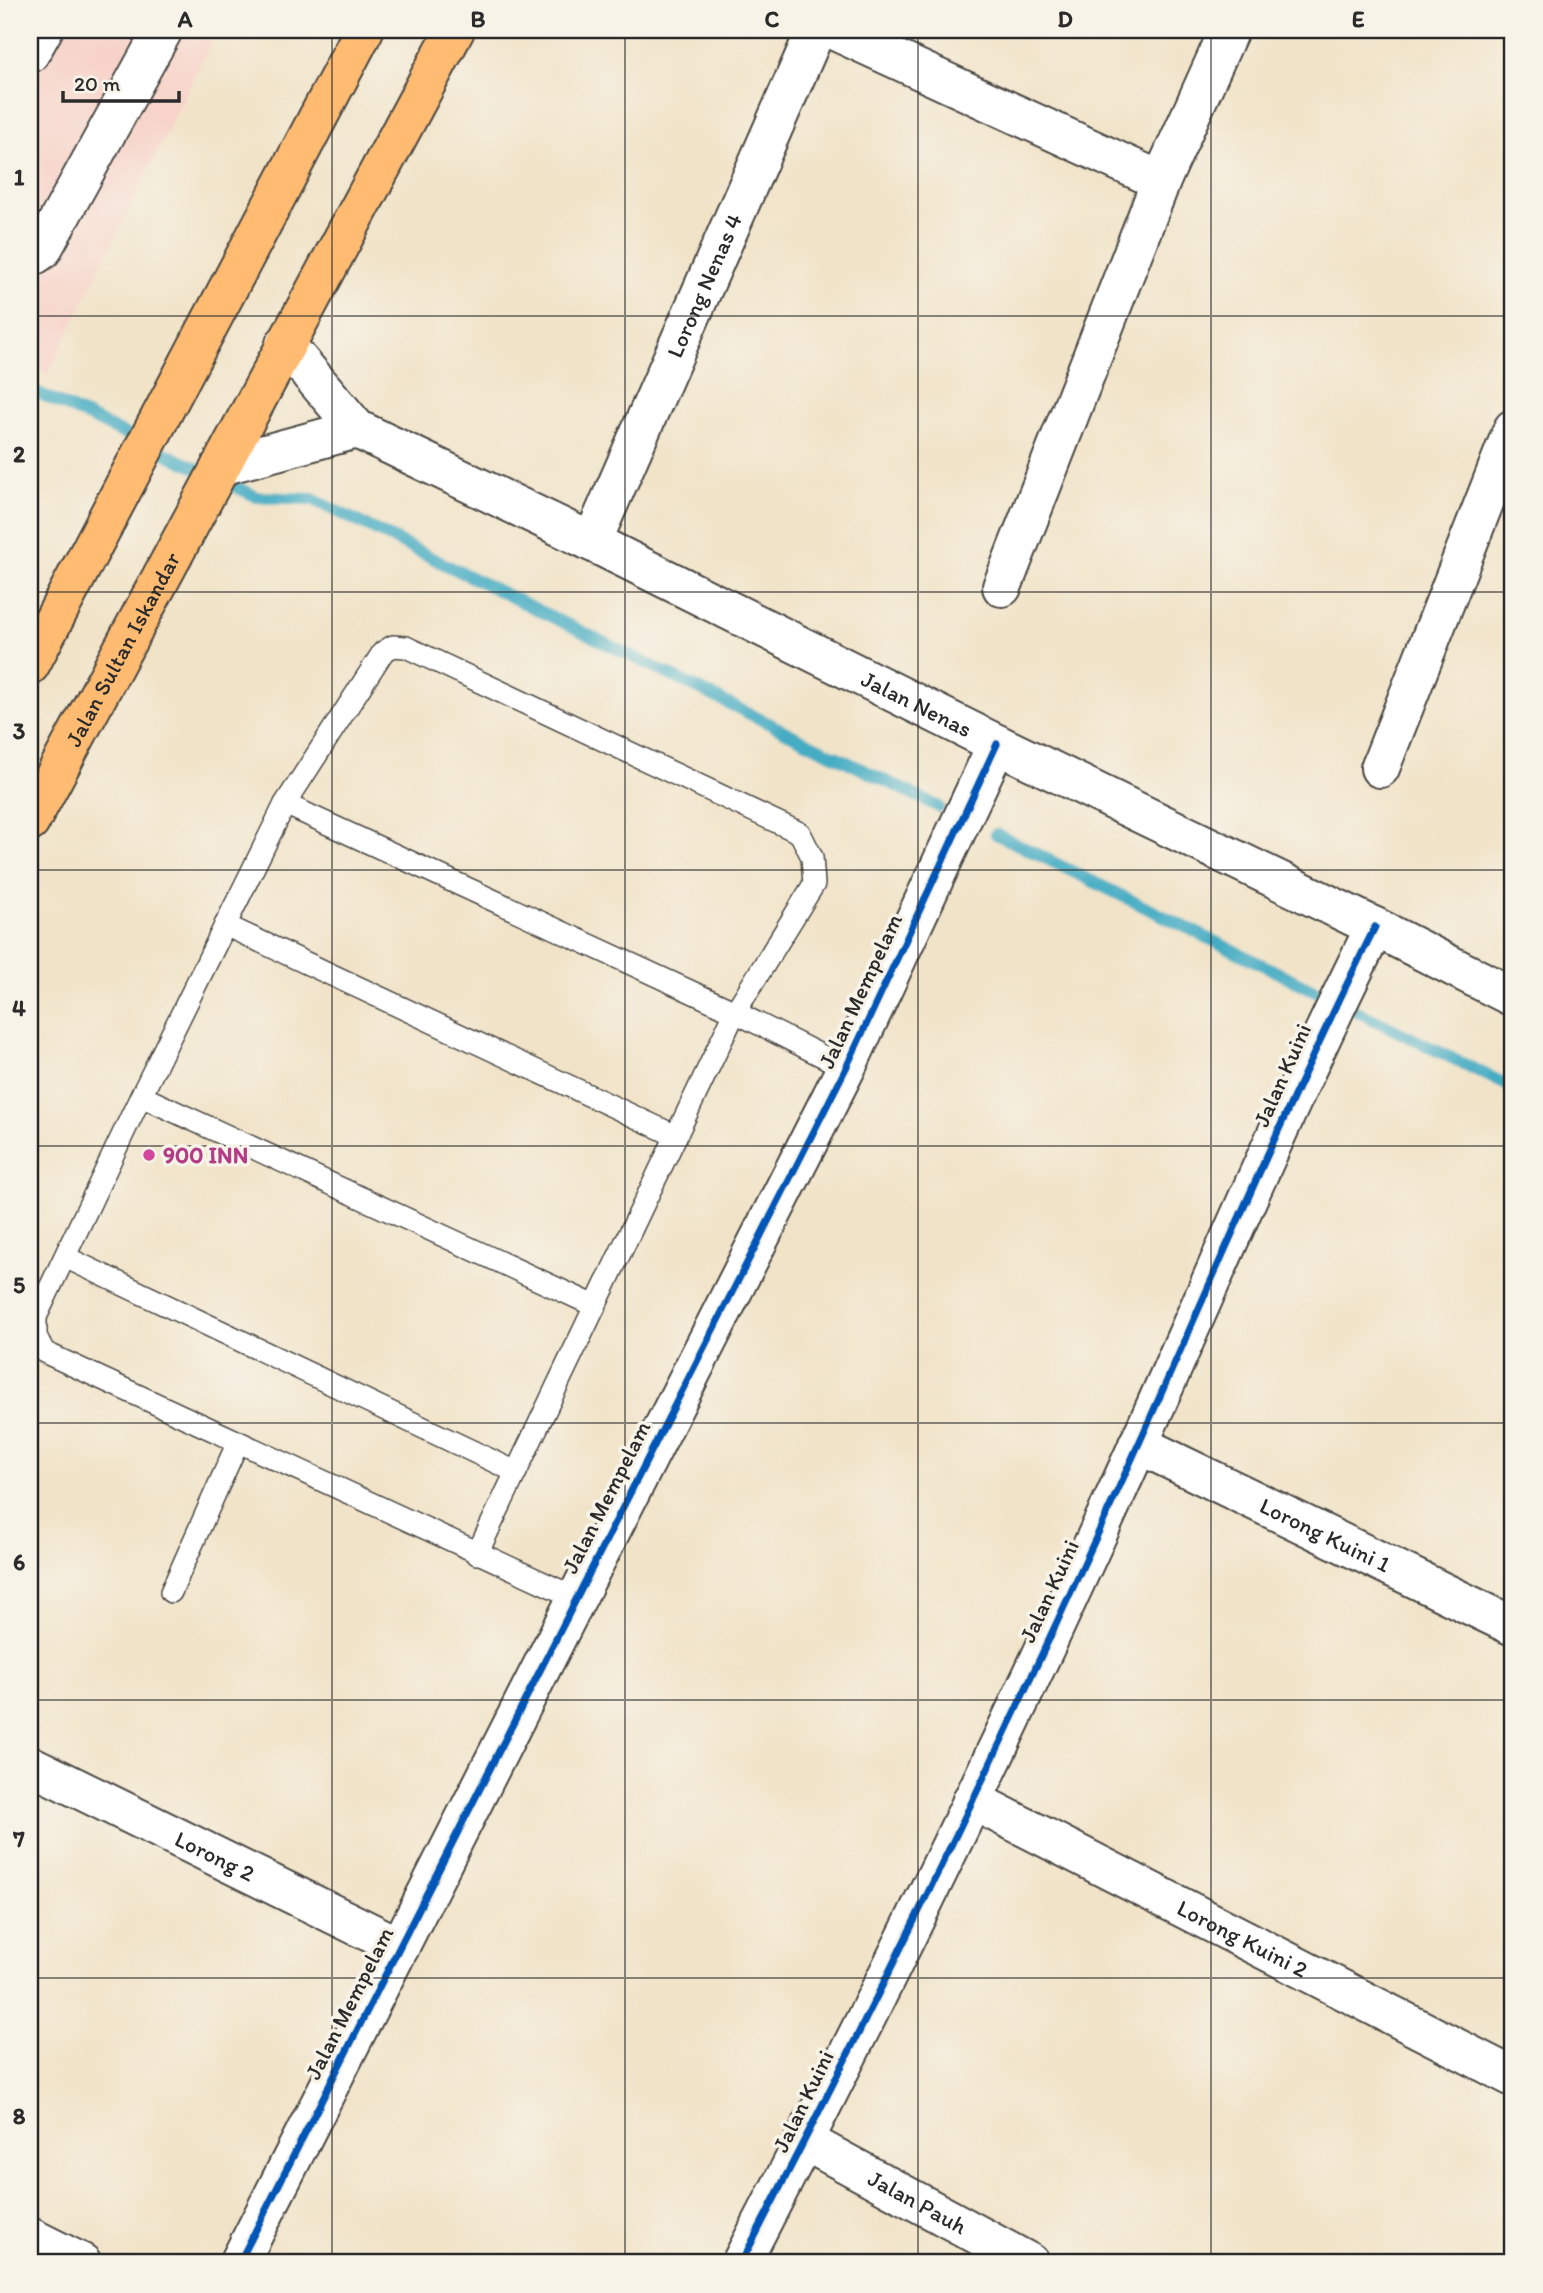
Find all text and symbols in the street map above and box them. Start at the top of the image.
text: A [177,5,193,33]
text: B [471,5,486,33]
text: C [765,5,780,33]
text: D [1057,5,1073,33]
text: E [1352,5,1365,33]
scale bar [63,60,178,104]
text: 20 m [74,71,121,96]
text: 1 [14,163,25,191]
street label: Lorong Nenas 4 [660,209,748,362]
text: 2 [13,440,26,468]
street label: Jalan Sultan Iskandar [59,547,186,751]
street label: Jalan Nenas [857,665,977,743]
text: 3 [13,717,26,745]
street label: Jalan Mempelam [812,909,908,1073]
text: 4 [12,994,26,1022]
street label: Jalan Kuini [1247,1019,1317,1131]
place label: 900 INN [163,1141,248,1169]
marker: 900 INN [141,1147,157,1163]
text: 5 [13,1271,25,1299]
street label: Jalan Mempelam [556,1416,656,1578]
street label: Lorong Kuini 1 [1255,1491,1395,1578]
street label: Jalan Kuini [1013,1535,1085,1647]
text: 6 [13,1548,25,1576]
street label: Lorong 2 [170,1824,259,1887]
text: 7 [12,1825,25,1853]
street label: Lorong Kuini 2 [1173,1893,1313,1984]
street label: Jalan Mempelam [299,1922,399,2084]
street label: Jalan Kuini [766,2045,840,2157]
text: 8 [13,2102,26,2130]
street label: Jalan Pauh [863,2164,972,2240]

